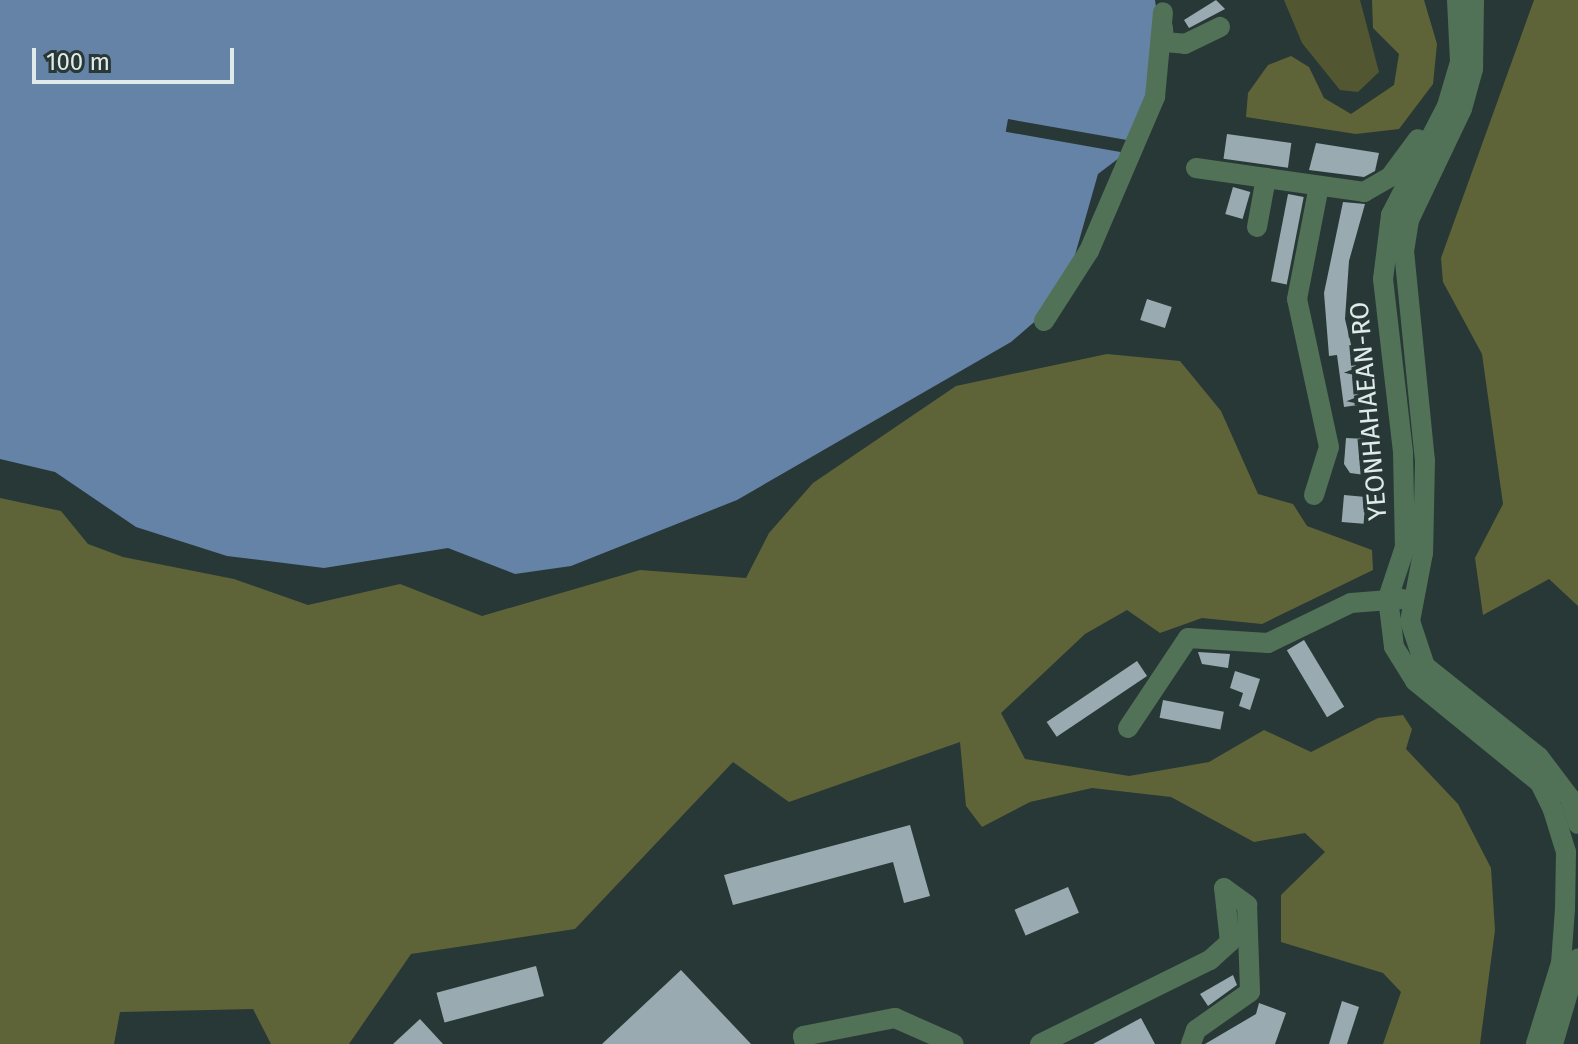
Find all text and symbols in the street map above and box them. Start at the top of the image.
scale bar [36,32,238,82]
text: 100 m [46,48,110,76]
street label: YEONHAHAEAN-RO [1344,300,1394,522]

